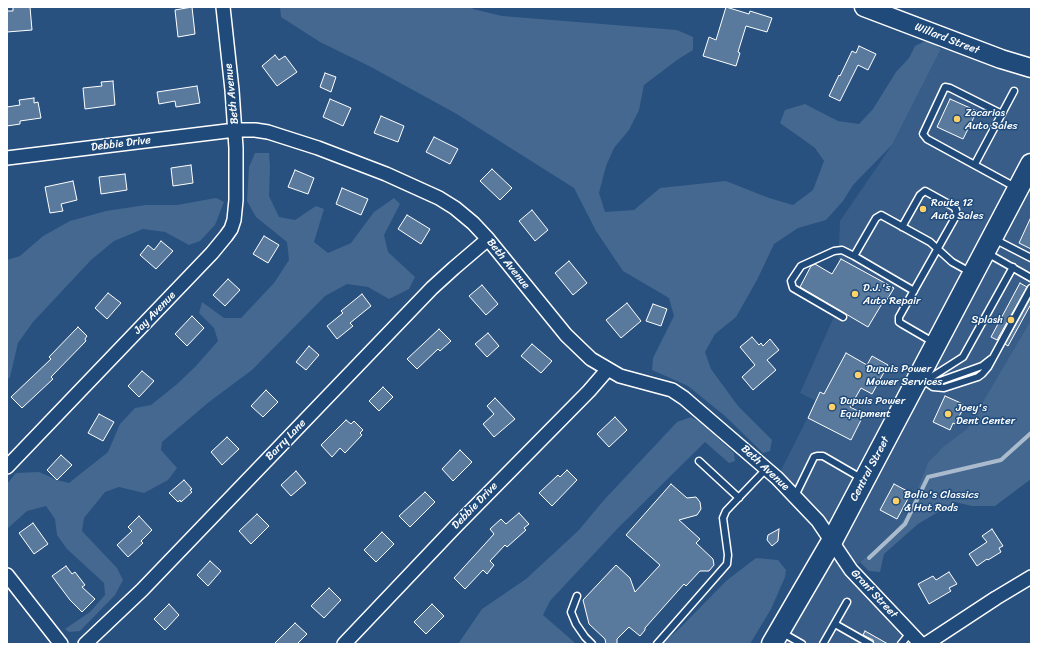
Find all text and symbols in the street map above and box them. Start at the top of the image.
street label: Willard Street [913,21,981,57]
street label: Beth Avenue [222,63,242,125]
place label: Zacarias Auto Sales [965,106,1018,132]
marker: Zacarias Auto Sales [952,114,962,124]
street label: Debbie Drive [90,134,152,154]
place label: Route 12 Auto Sales [931,196,984,222]
marker: Route 12 Auto Sales [918,204,928,214]
street label: Beth Avenue [484,236,532,292]
place label: D.J.'s Auto Repair [863,281,921,307]
street label: Jay Avenue [131,289,179,337]
marker: D.J.'s Auto Repair [850,289,860,299]
place label: Splash [971,313,1003,327]
marker: Splash [1006,315,1016,325]
place label: Dupuis Power Mower Services [866,362,942,388]
marker: Dupuis Power Mower Services [853,370,863,380]
place label: Dupuis Power Equipment [840,394,905,420]
place label: Joey's Dent Center [956,401,1015,427]
marker: Dupuis Power Equipment [827,402,837,412]
marker: Joey's Dent Center [943,409,953,419]
street label: Barry Lane [263,417,309,463]
street label: Central Street [847,434,893,504]
street label: Beth Avenue [738,442,792,494]
street label: Debbie Drive [449,480,501,532]
place label: Bolio's Classics & Hot Rods [904,488,979,514]
marker: Bolio's Classics & Hot Rods [891,496,901,506]
street label: Grant Street [848,567,900,621]

